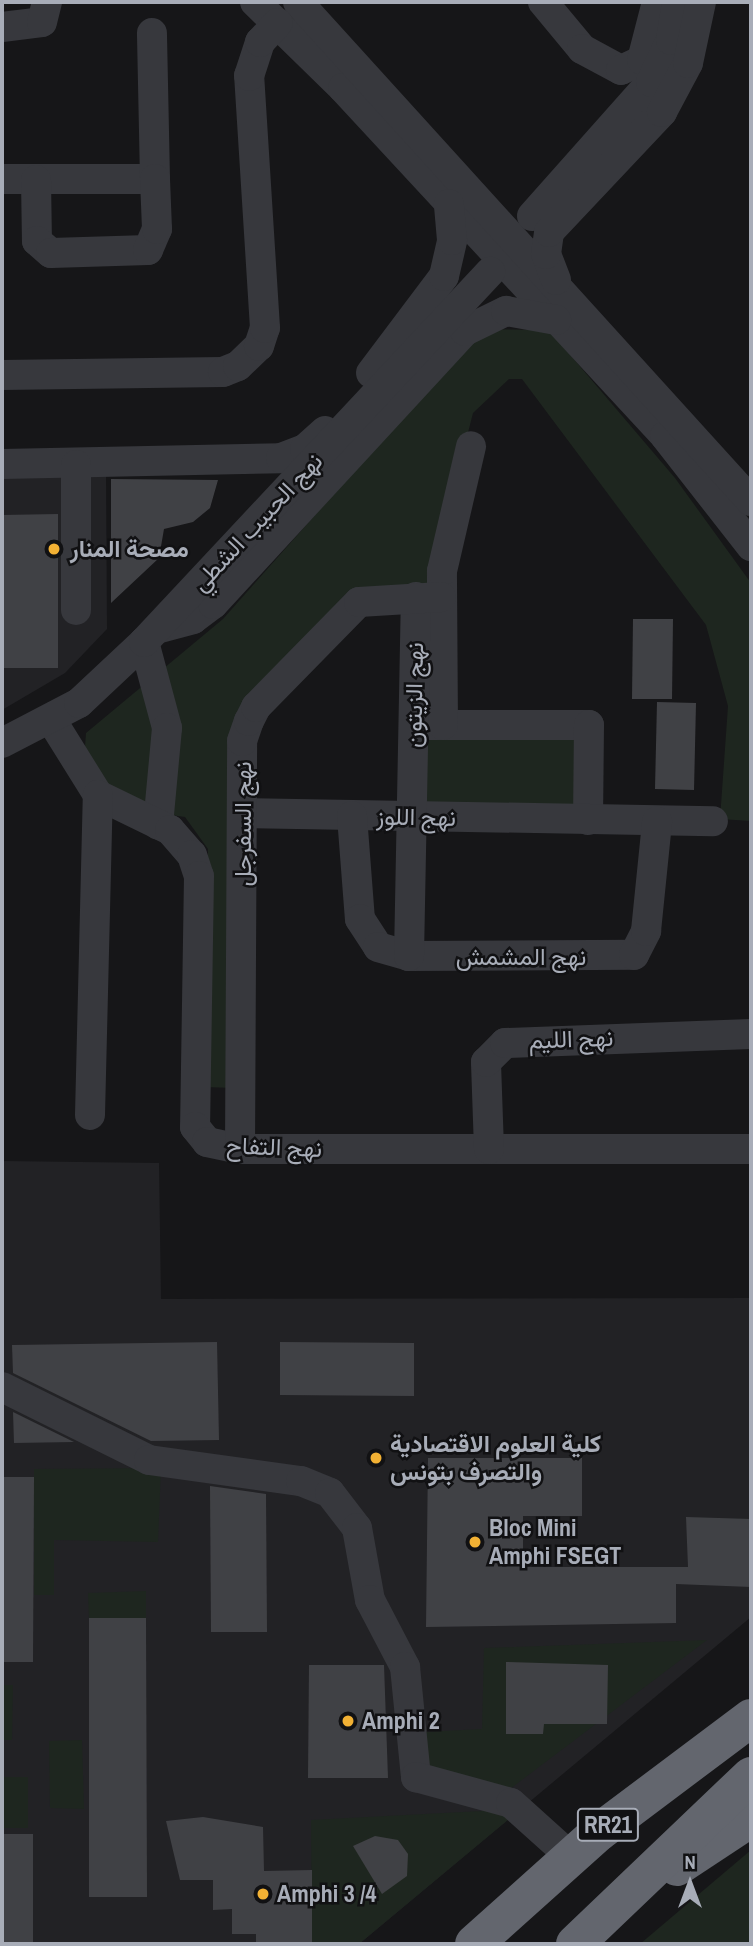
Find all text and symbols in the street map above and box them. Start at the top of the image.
street label: نهج الحبيب الشطي [185,447,329,597]
place label: مصحة المنار [70,535,189,563]
marker: مصحة المنار [44,539,64,559]
street label: نهج الزيتون [399,642,429,748]
street label: نهج السفرجل [229,761,257,887]
street label: نهج اللوز [376,802,456,832]
street label: نهج المشمش [456,943,586,971]
street label: نهج الليم [528,1023,614,1055]
street label: نهج التفاح [225,1131,323,1163]
place label: كلية العلوم الاقتصادية والتصرف بتونس [390,1430,601,1486]
marker: كلية العلوم الاقتصادية والتصرف بتونس [368,1450,384,1466]
place label: Bloc Mini Amphi FSEGT [489,1514,621,1570]
marker: Bloc Mini Amphi FSEGT [467,1534,483,1550]
place label: Amphi 2 [362,1707,440,1735]
marker: Amphi 2 [340,1713,356,1729]
road number: RR21 [576,1806,640,1844]
north arrow [655,1848,725,1918]
text: N [684,1849,696,1875]
place label: Amphi 3 /4 [277,1880,377,1908]
marker: Amphi 3 /4 [255,1886,271,1902]

